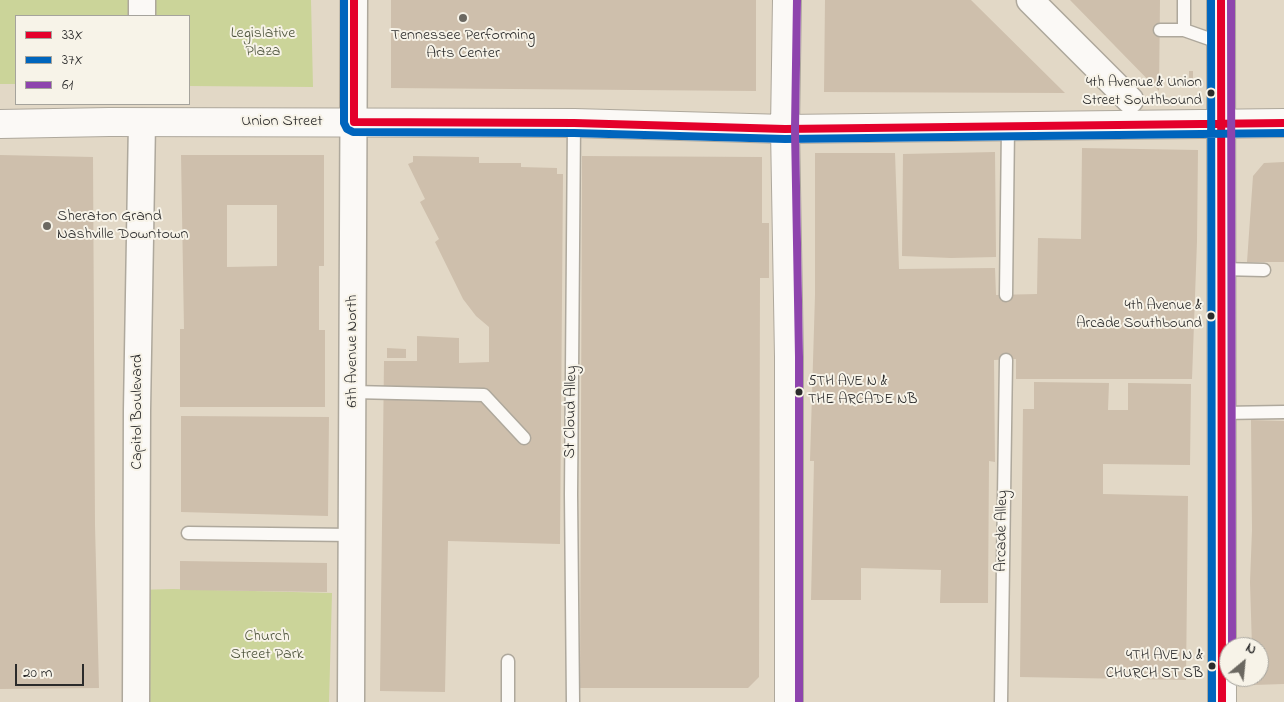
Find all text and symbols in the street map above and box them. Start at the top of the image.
marker: Tennessee Performing Arts Center [457,12,469,24]
legend [15,15,190,105]
text: 33X [62,24,83,46]
park label: Legislative Plaza [231,24,295,62]
place label: Tennessee Performing Arts Center [391,26,535,64]
text: 37X [62,49,83,71]
text: 61 [62,74,73,96]
place label: 4th Avenue & Union Street Southbound [1082,75,1202,110]
marker: 4th Avenue & Union Street Southbound [1206,88,1216,98]
street label: Union Street [241,112,323,132]
place label: Sheraton Grand Nashville Downtown [57,207,188,245]
marker: Sheraton Grand Nashville Downtown [41,220,53,232]
street label: 6th Avenue North [343,295,363,407]
place label: 4th Avenue & Arcade Southbound [1076,298,1202,333]
marker: 4th Avenue & Arcade Southbound [1206,311,1216,321]
street label: Capitol Boulevard [128,354,148,470]
street label: St Cloud Alley [562,365,582,459]
place label: 5TH AVE N & THE ARCADE NB [808,374,917,409]
marker: 5TH AVE N & THE ARCADE NB [794,387,804,397]
street label: Arcade Alley [993,490,1013,572]
park label: Church Street Park [230,627,304,665]
north arrow [1219,637,1269,687]
text: N [1242,638,1260,661]
place label: 4TH AVE N & CHURCH ST SB [1106,648,1203,683]
scale bar [18,654,86,686]
marker: 4TH AVE N & CHURCH ST SB [1207,661,1217,671]
text: 20 m [23,662,52,684]

